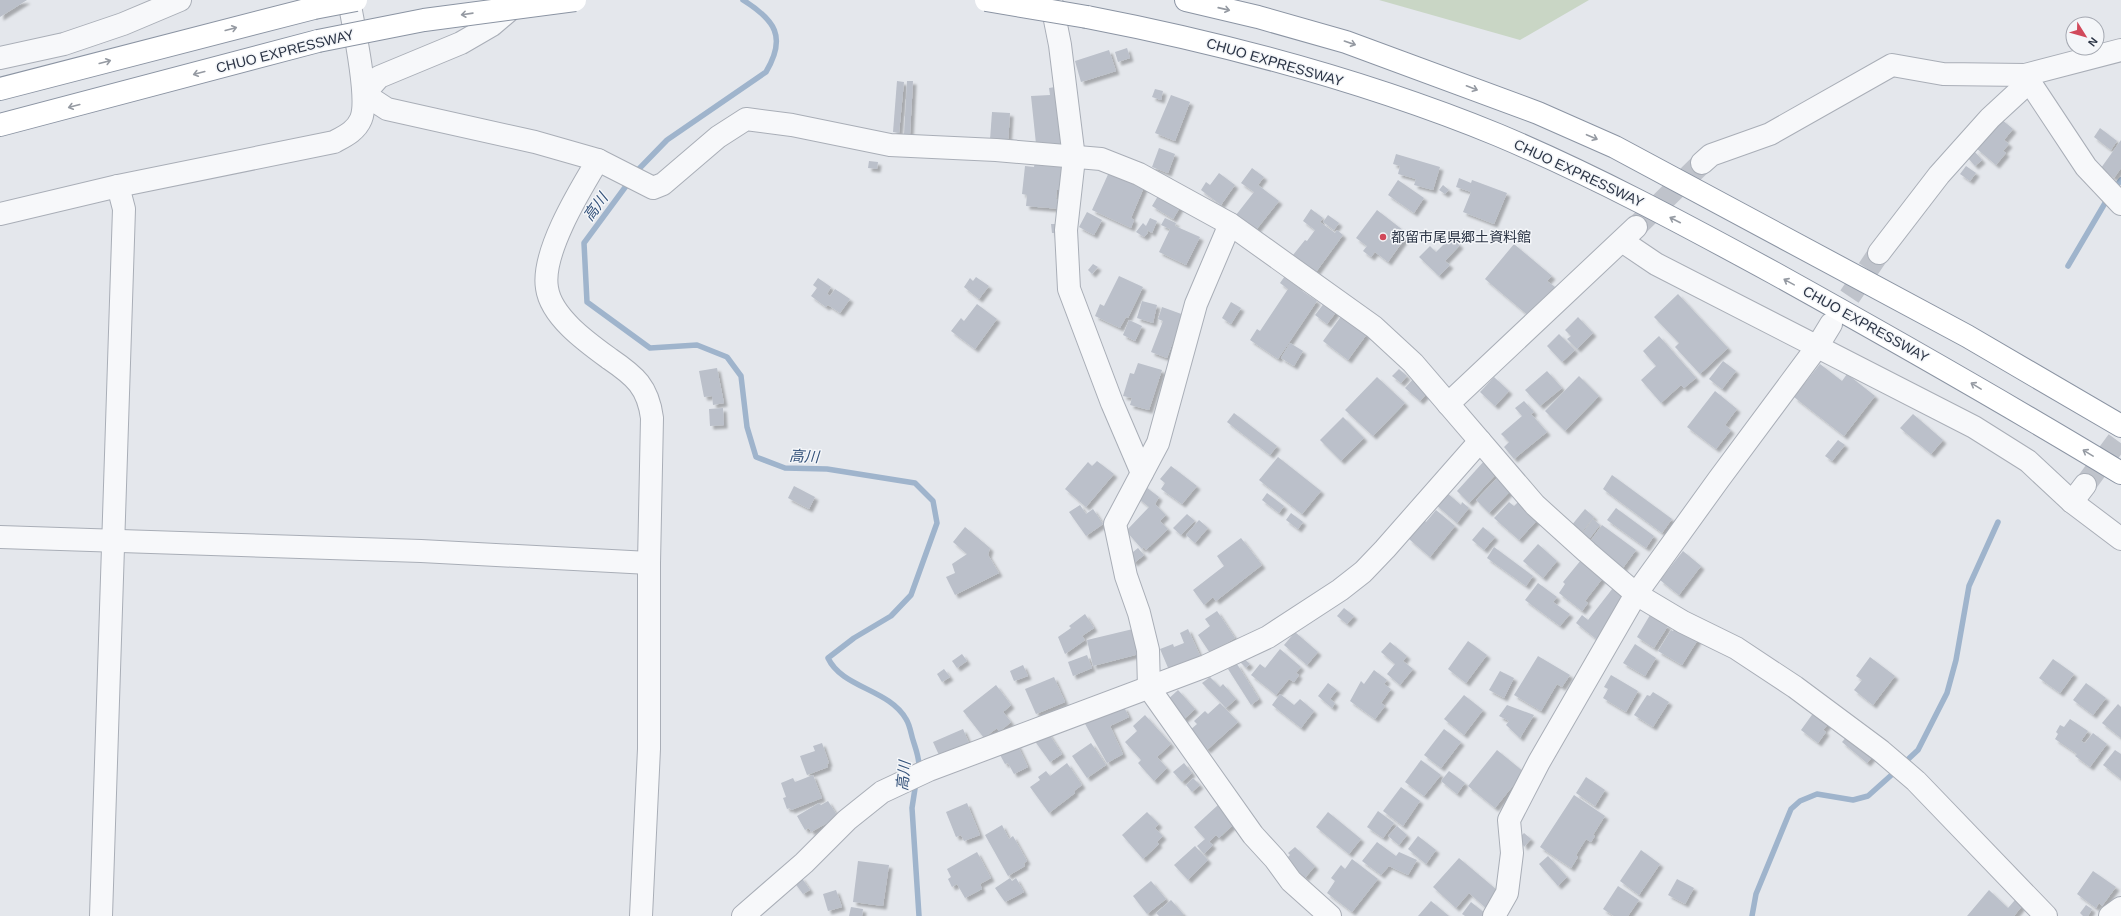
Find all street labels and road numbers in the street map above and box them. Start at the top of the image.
street label: CHUO EXPRESSWAY [214,26,356,76]
street label: CHUO EXPRESSWAY [1205,35,1346,89]
street label: CHUO EXPRESSWAY [1511,136,1647,210]
street label: CHUO EXPRESSWAY [1800,283,1932,366]

